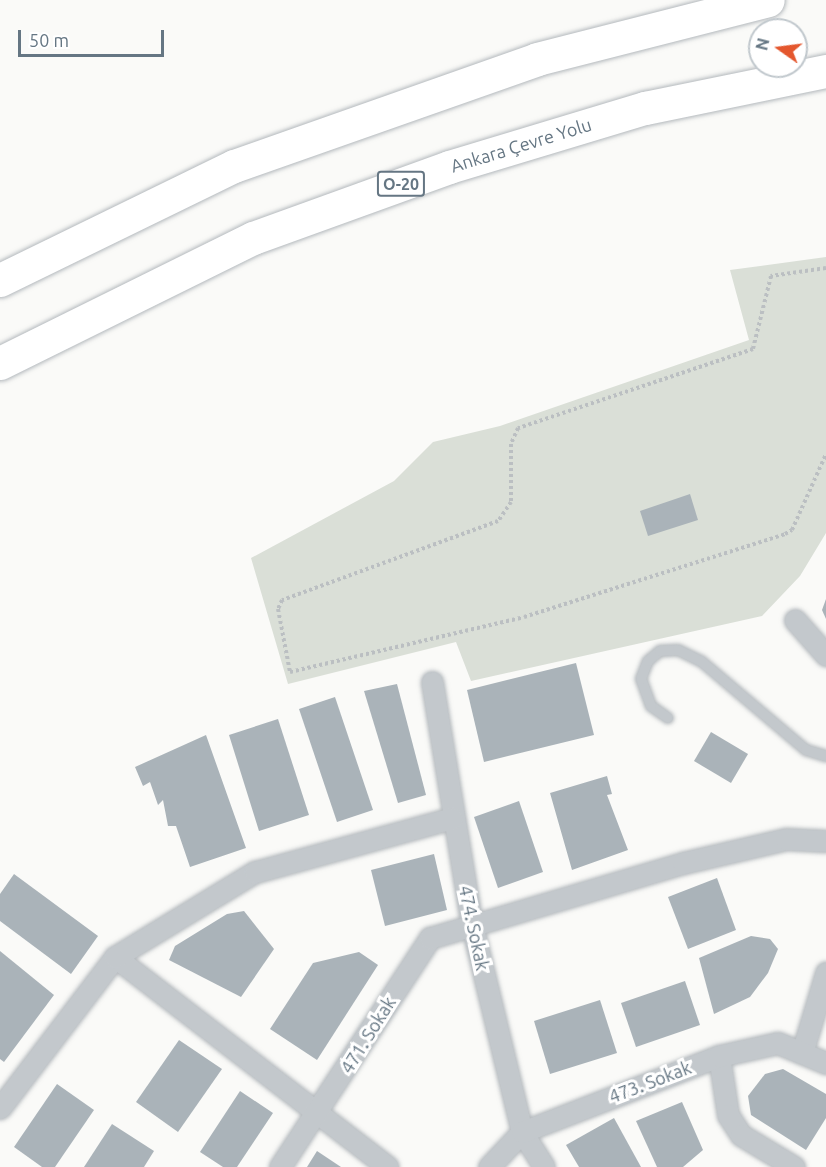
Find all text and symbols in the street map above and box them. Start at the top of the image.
scale bar [21,18,166,56]
north arrow [748,18,808,78]
text: 50 m [29,30,69,50]
text: N [752,36,773,52]
street label: Ankara Çevre Yolu [448,113,594,177]
road number: O-20 [376,171,426,197]
street label: 474. Sokak [454,884,494,972]
street label: 471. Sokak [336,993,400,1077]
street label: 473. Sokak [606,1056,694,1108]

